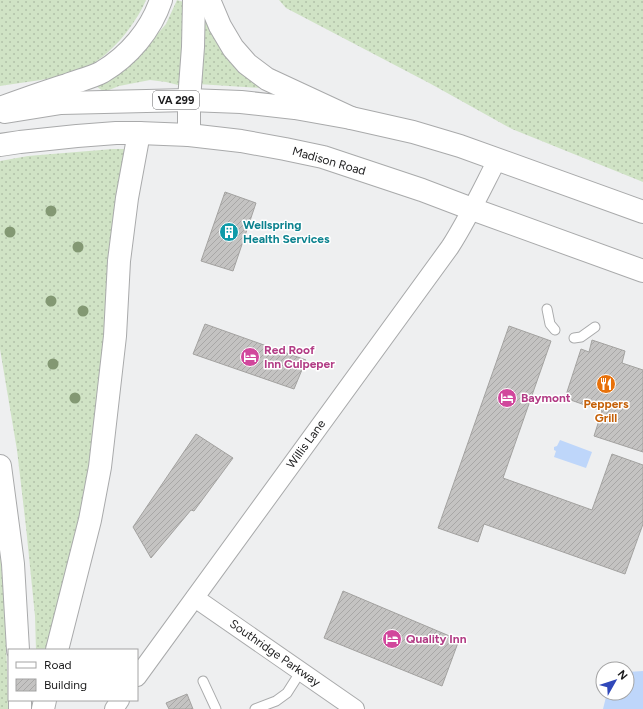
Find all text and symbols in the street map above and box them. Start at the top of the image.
road number: VA 299 [153,91,199,109]
street label: Madison Road [291,144,367,178]
place label: Wellspring Health Services [243,218,330,246]
building icon: Wellspring Health Services [218,221,240,243]
place label: Red Roof Inn Culpeper [264,343,335,371]
hotel icon: Red Roof Inn Culpeper [239,346,261,368]
restaurant icon: Peppers Grill [595,373,617,395]
hotel icon: Baymont [496,387,518,409]
place label: Baymont [521,391,571,405]
place label: Peppers Grill [584,397,629,425]
street label: Willis Lane [284,417,329,471]
street label: Southridge Parkway [227,617,323,690]
hotel icon: Quality Inn [381,628,403,650]
place label: Quality Inn [406,632,467,646]
legend [8,649,138,701]
text: Road [44,658,72,672]
north arrow [595,661,635,701]
text: N [615,668,630,682]
text: Building [44,678,87,692]

